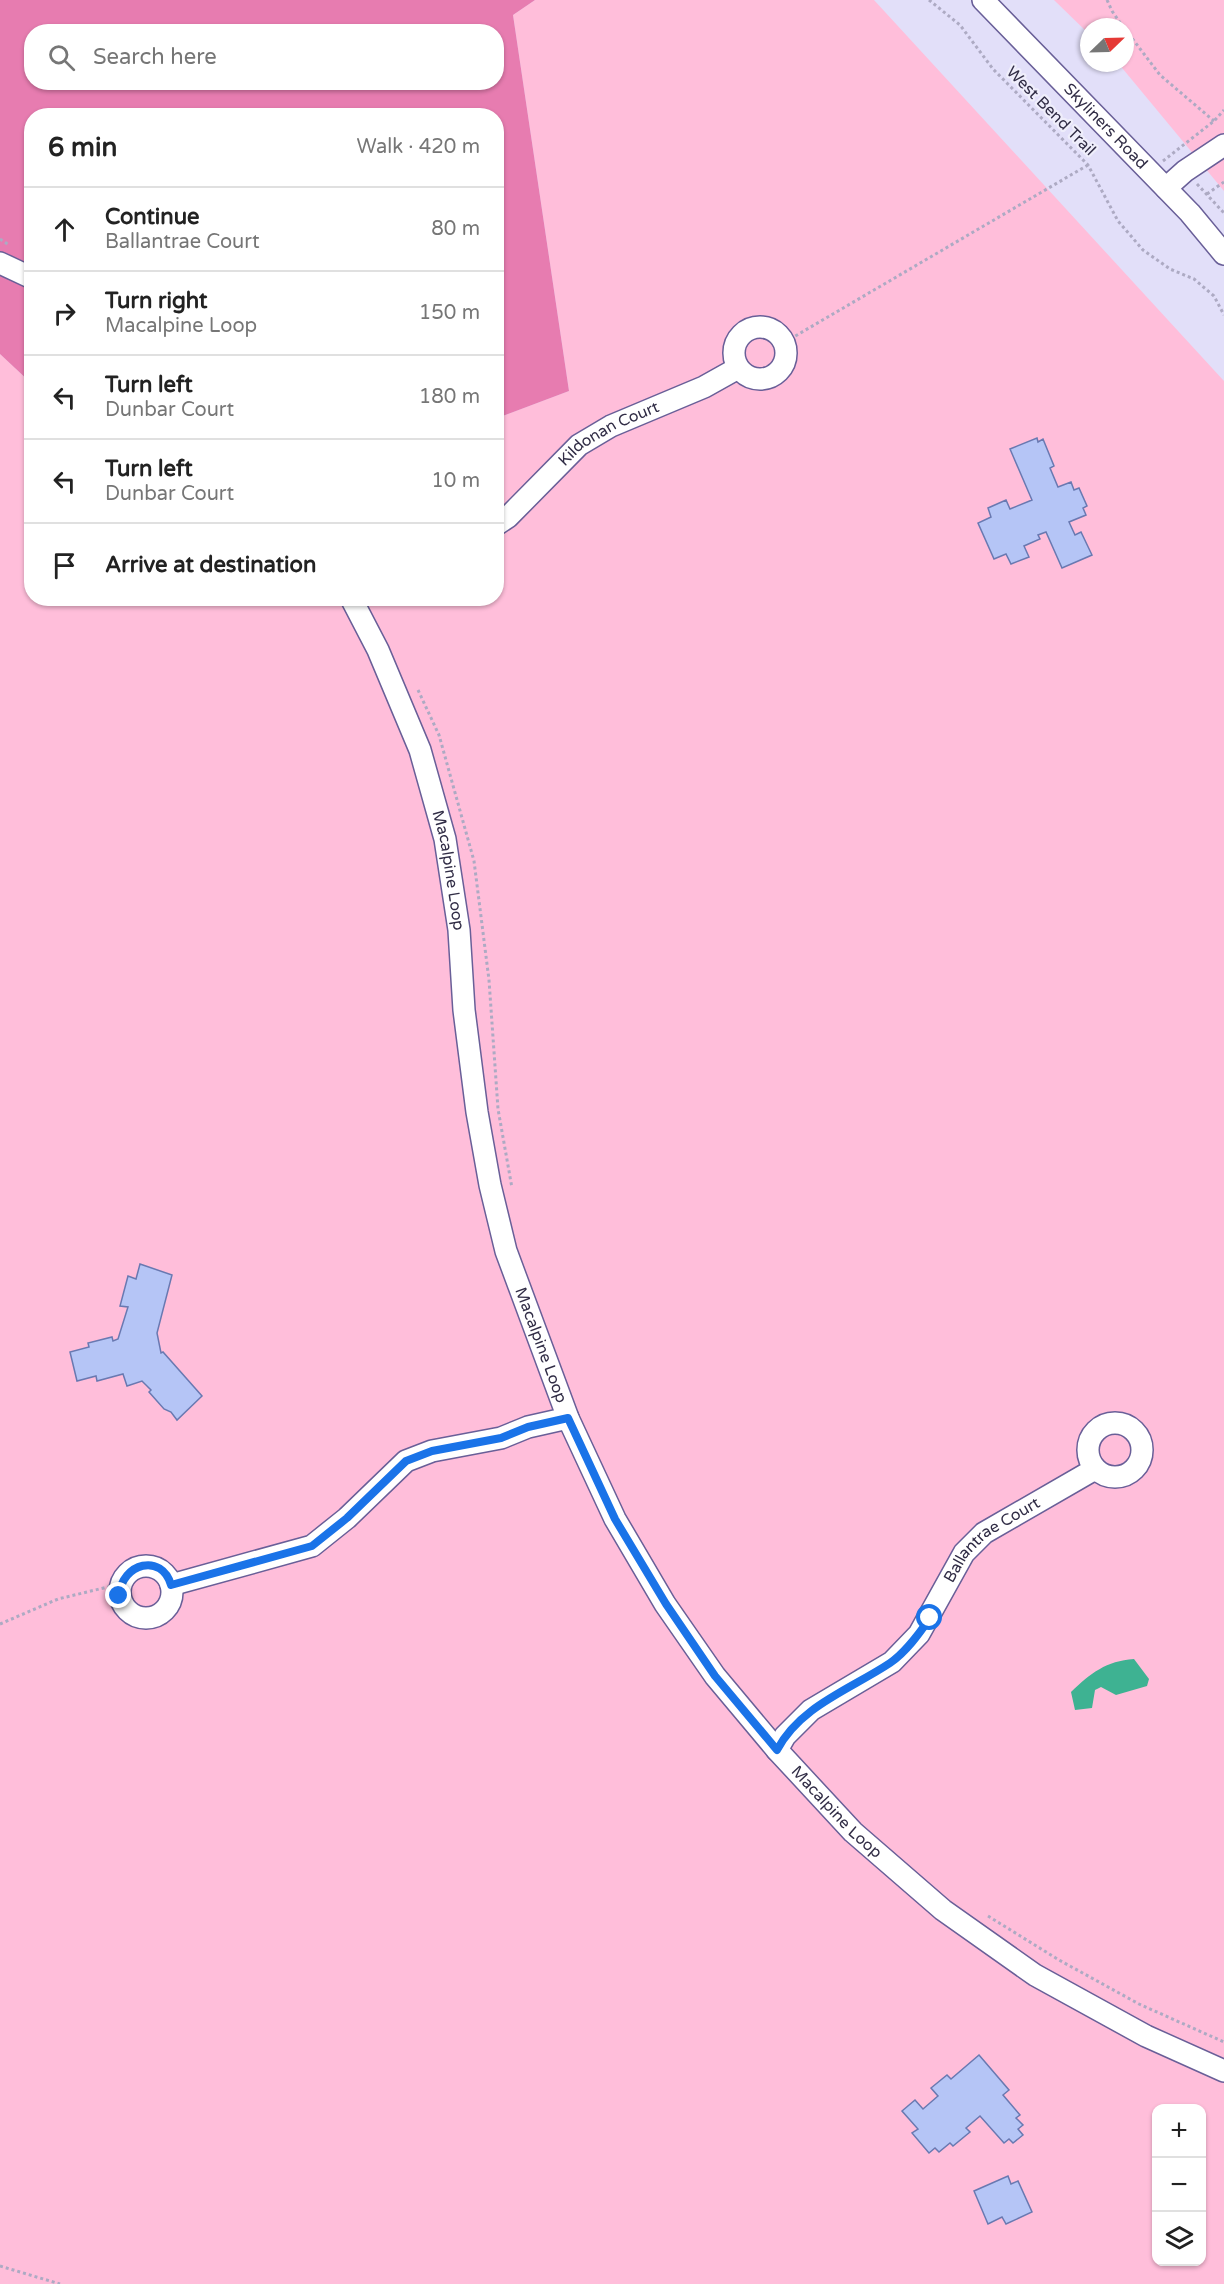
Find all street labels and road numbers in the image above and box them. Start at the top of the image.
street label: West Bend Trail [1002,62,1100,160]
street label: Skyliners Road [1059,79,1152,173]
street label: Kildonan Court [554,397,662,470]
street label: Macalpine Loop [427,808,469,932]
street label: Macalpine Loop [510,1285,572,1406]
street label: Ballantrae Court [939,1493,1044,1586]
street label: Macalpine Loop [787,1762,886,1863]

